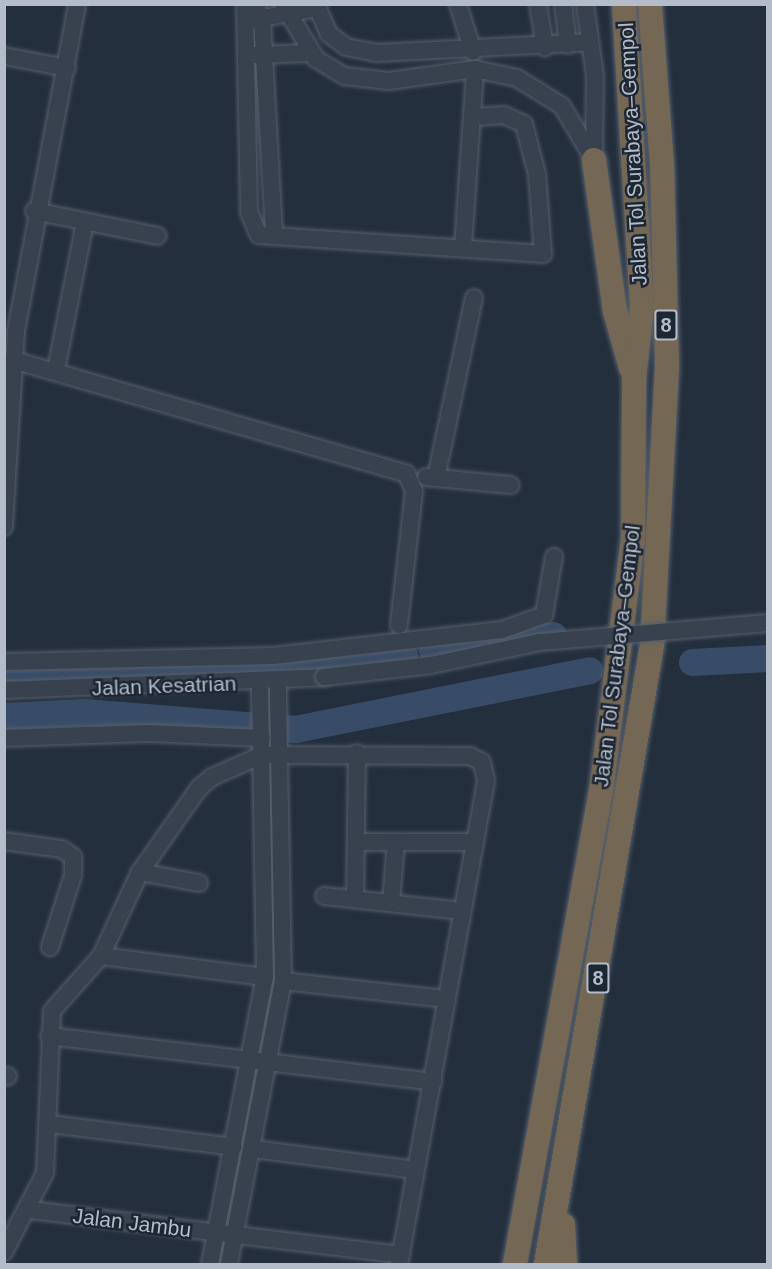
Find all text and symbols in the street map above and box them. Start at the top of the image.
street label: Jalan Tol Surabaya–Gempol [614,22,652,286]
road number: 8 [654,308,678,342]
street label: Jalan Tol Surabaya–Gempol [588,524,646,788]
street label: Jalan Kesatrian [91,671,237,701]
road number: 8 [586,961,610,995]
street label: Jalan Jambu [71,1203,193,1243]

